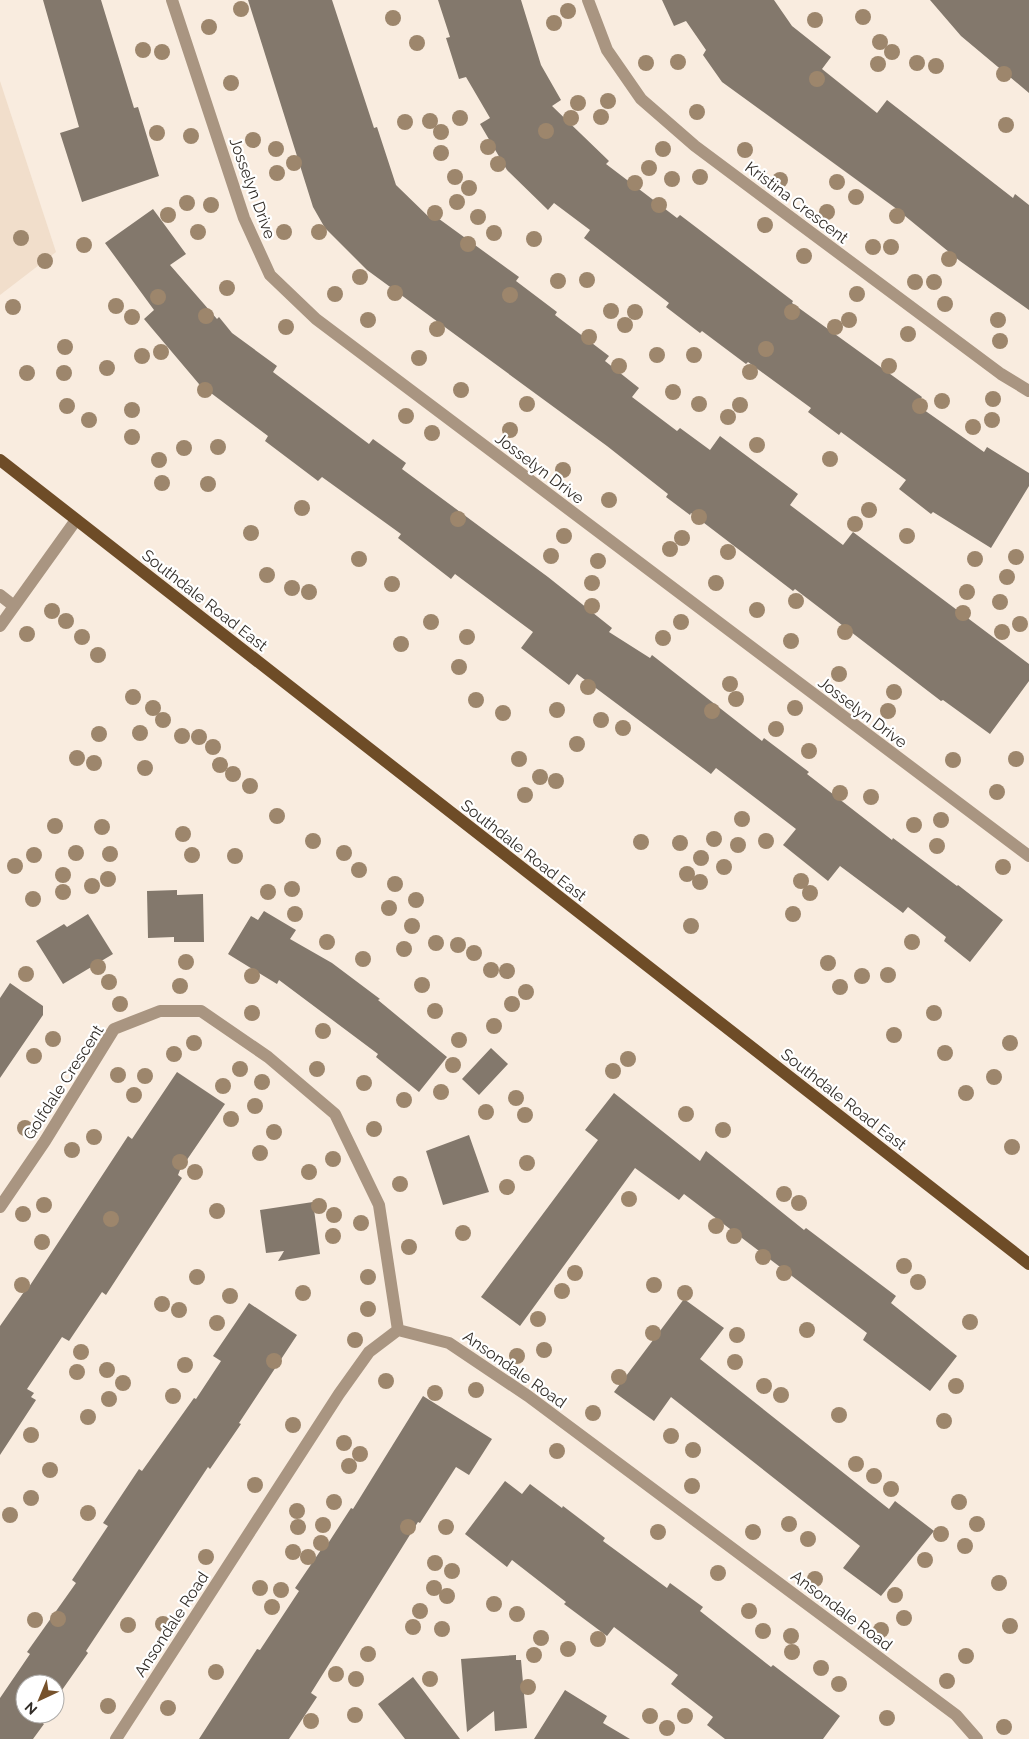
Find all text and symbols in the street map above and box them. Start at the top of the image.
street label: Josselyn Drive [225,135,280,241]
street label: Kristina Crescent [741,157,853,248]
street label: Josselyn Drive [492,429,588,508]
street label: Southdale Road East [138,546,272,656]
street label: Josselyn Drive [815,673,911,752]
street label: Southdale Road East [457,796,591,906]
street label: Golfdale Crescent [19,1021,108,1143]
street label: Southdale Road East [777,1045,911,1155]
street label: Ansondale Road [459,1327,570,1412]
street label: Ansondale Road [787,1566,896,1655]
street label: Ansondale Road [130,1568,213,1680]
north arrow [15,1674,65,1724]
text: N [22,1699,40,1718]

